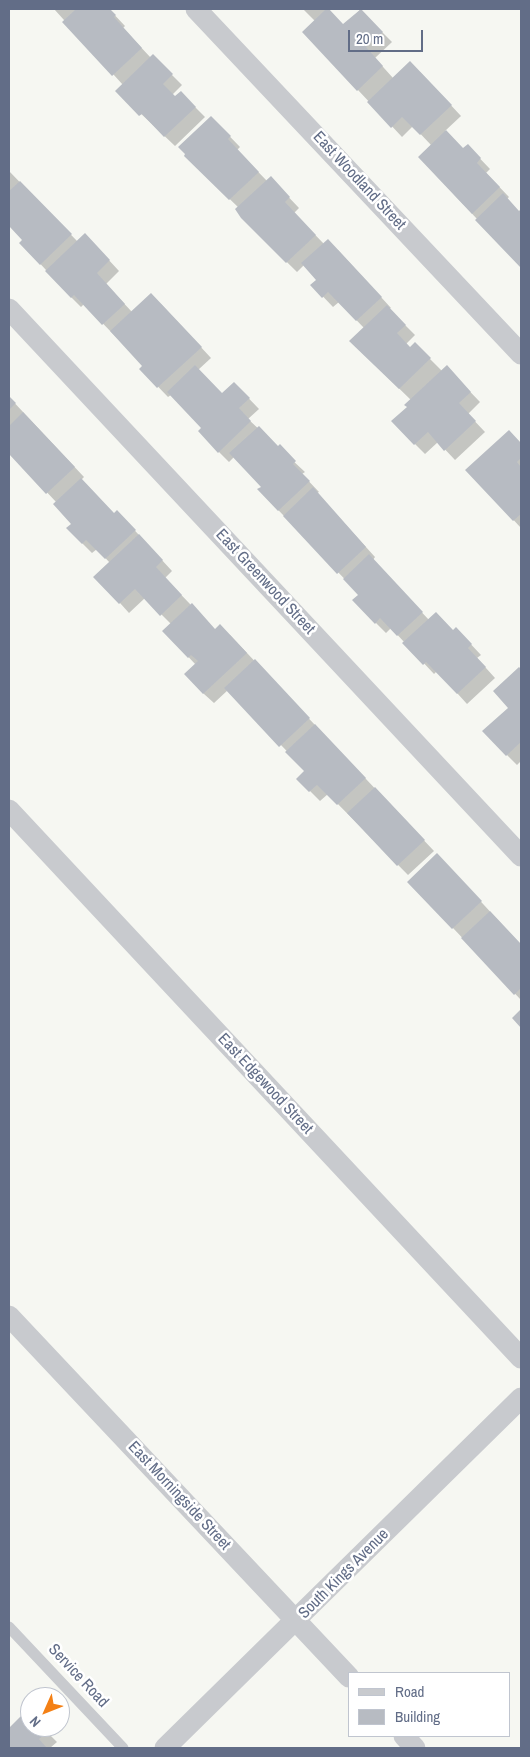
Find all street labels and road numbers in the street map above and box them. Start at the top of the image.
street label: East Woodland Street [309,128,409,234]
street label: East Greenwood Street [211,526,319,638]
street label: East Edgewood Street [213,1030,317,1138]
street label: East Morningside Street [124,1438,234,1554]
street label: South Kings Avenue [295,1525,393,1623]
street label: Service Road [44,1640,112,1712]

